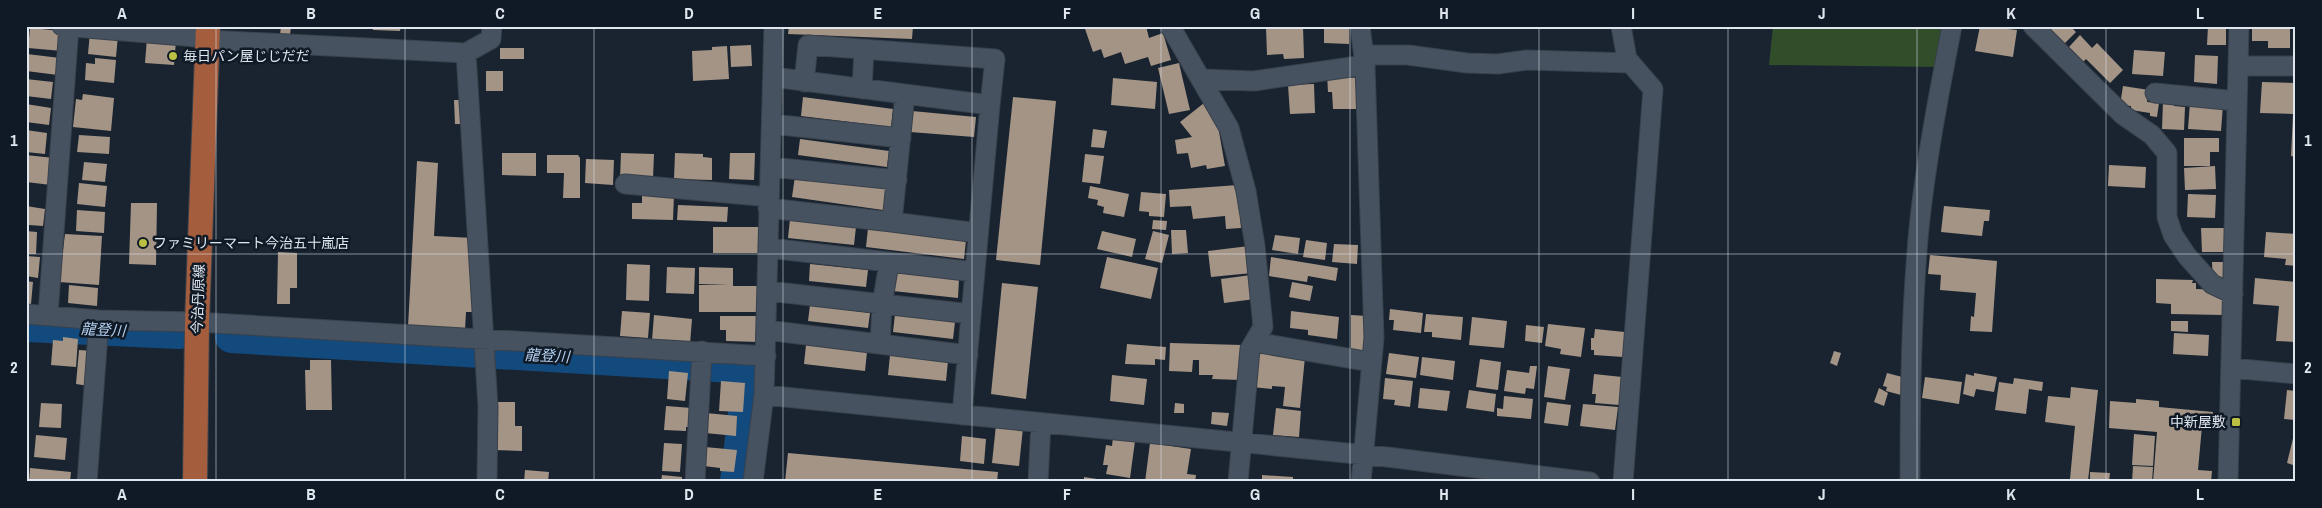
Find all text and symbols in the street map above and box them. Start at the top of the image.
text: A [117,2,127,24]
text: B [306,2,316,24]
text: C [495,2,505,24]
text: D [684,2,694,24]
text: E [874,2,883,24]
text: F [1063,2,1071,24]
text: G [1250,2,1260,24]
text: H [1439,2,1449,24]
text: I [1631,2,1635,24]
text: J [1818,2,1826,24]
text: K [2006,2,2016,24]
text: L [2196,2,2204,24]
place label: 毎日パン屋じじだだ [183,47,310,65]
marker: 毎日パン屋じじだだ [167,50,179,62]
text: 1 [10,129,18,151]
text: 1 [2304,129,2312,151]
place label: ファミリーマート今治五十嵐店 [153,234,349,252]
marker: ファミリーマート今治五十嵐店 [137,237,149,249]
street label: 今治丹原線 [188,264,208,334]
water label: 龍登川 [80,318,128,341]
water label: 龍登川 [524,344,572,367]
text: 2 [10,356,18,378]
text: 2 [2304,356,2312,378]
place label: 中新屋敷 [2170,413,2226,431]
marker: 中新屋敷 [2230,416,2242,428]
text: A [117,483,127,505]
text: B [306,483,316,505]
text: C [495,483,505,505]
text: D [684,483,694,505]
text: E [874,483,883,505]
text: F [1063,483,1071,505]
text: G [1250,483,1260,505]
text: H [1439,483,1449,505]
text: I [1631,483,1635,505]
text: J [1818,483,1826,505]
text: K [2006,483,2016,505]
text: L [2196,483,2204,505]

